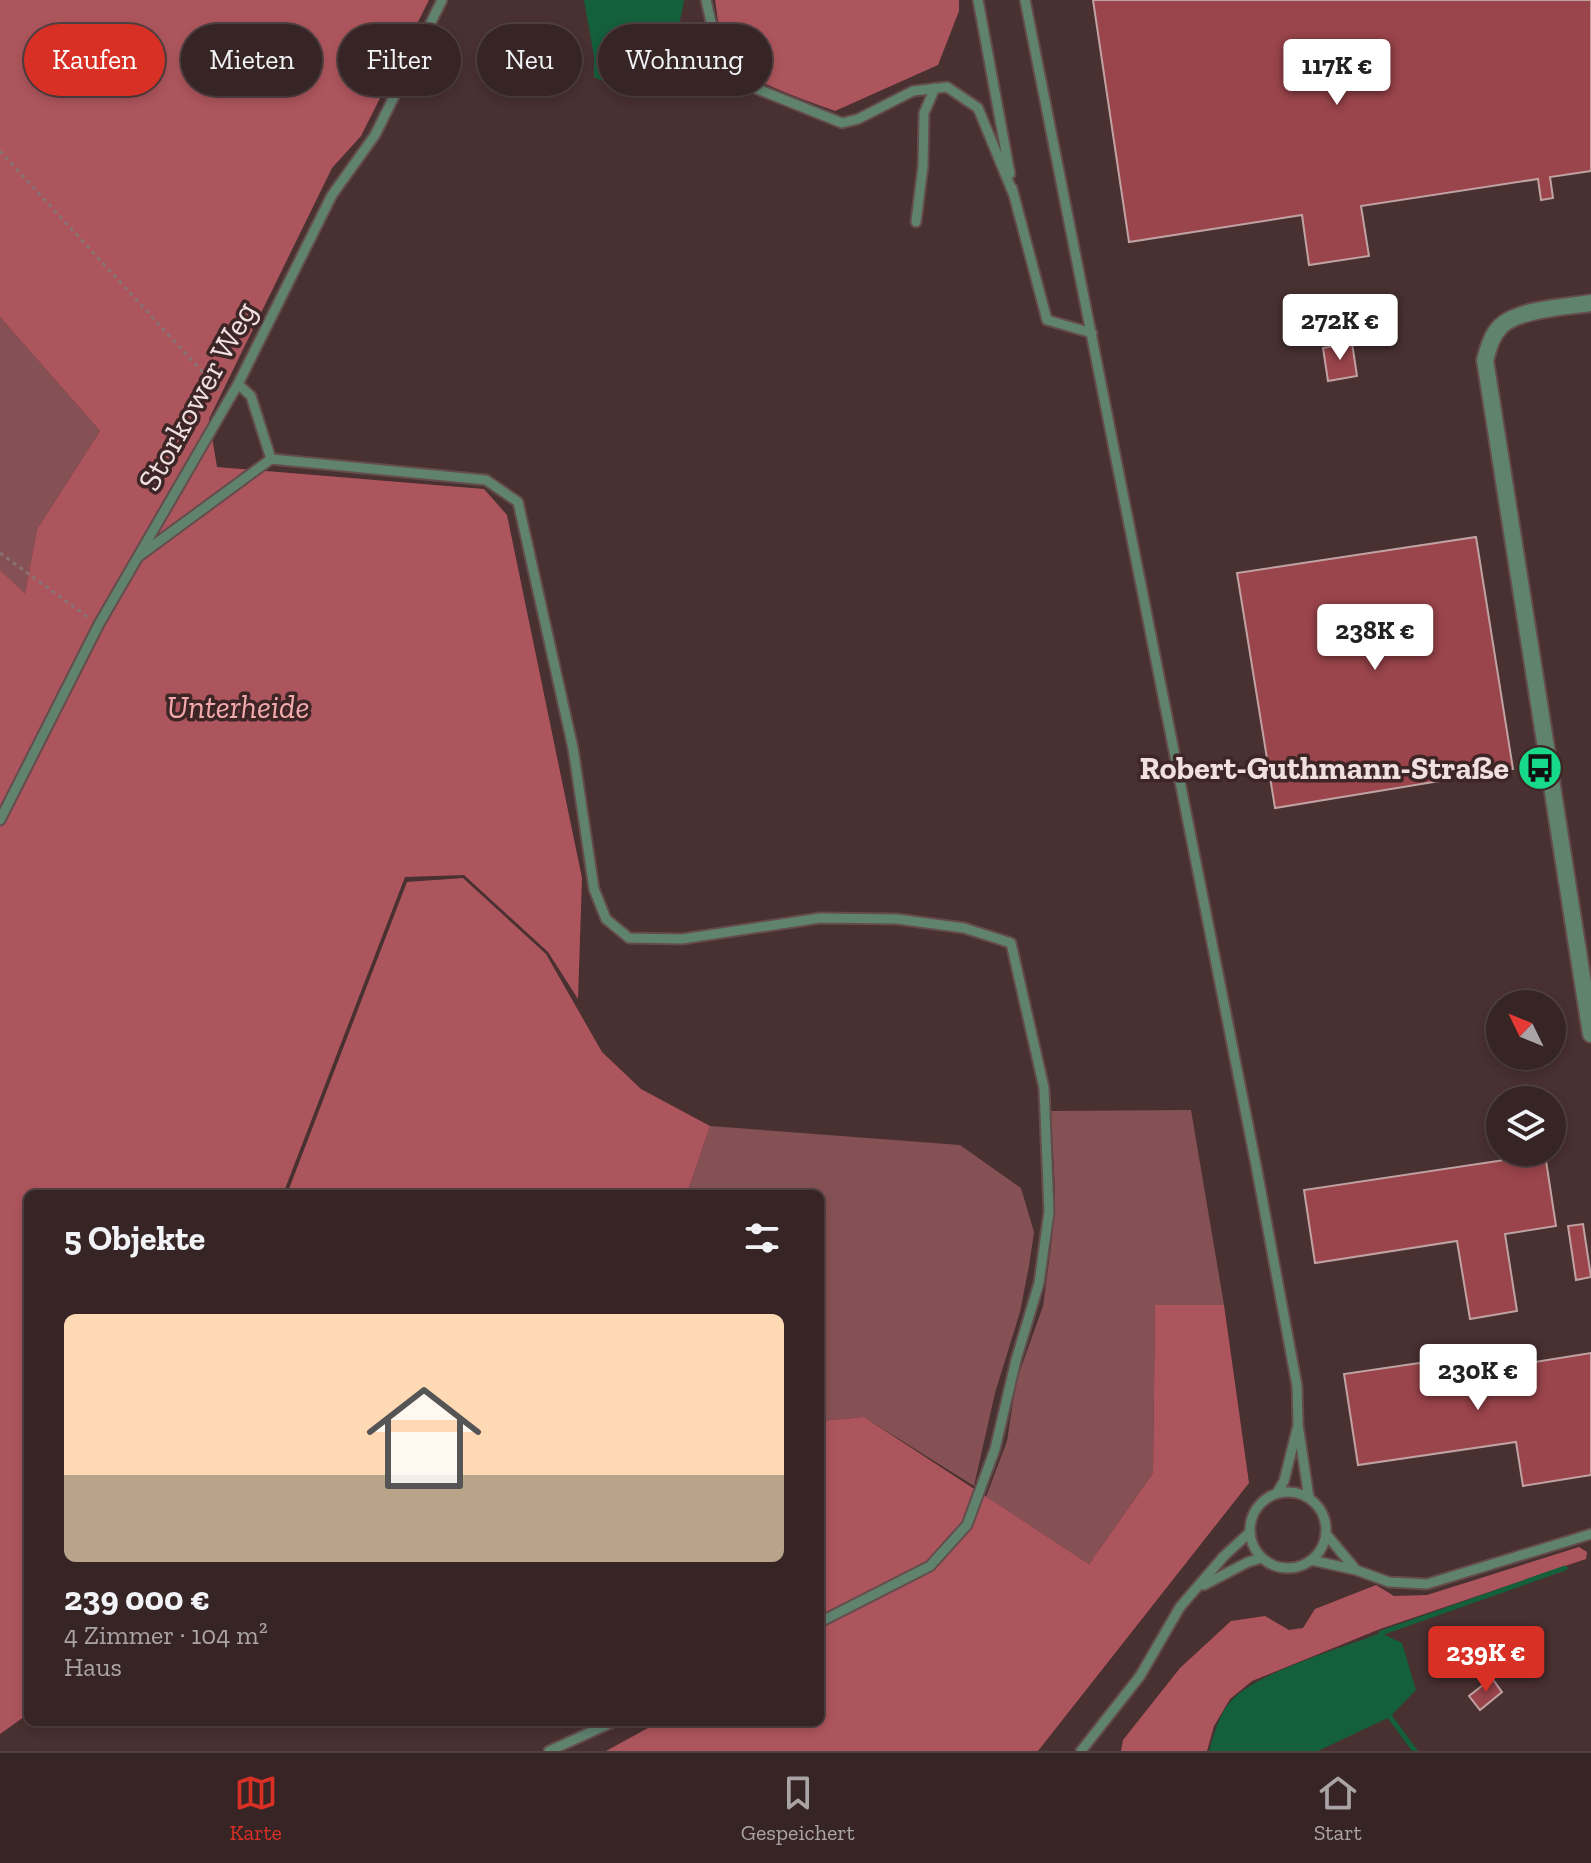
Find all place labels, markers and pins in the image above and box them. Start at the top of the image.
pin: 117K € [1272,39,1402,107]
pin: 272K € [1275,294,1405,362]
pin: 238K € [1310,604,1440,672]
bus stop icon: Robert-Guthmann-Straße [1516,744,1564,792]
place label: Robert-Guthmann-Straße [1140,749,1509,787]
pin: 230K € [1413,1344,1543,1412]
pin: 239K € [1421,1626,1551,1694]

